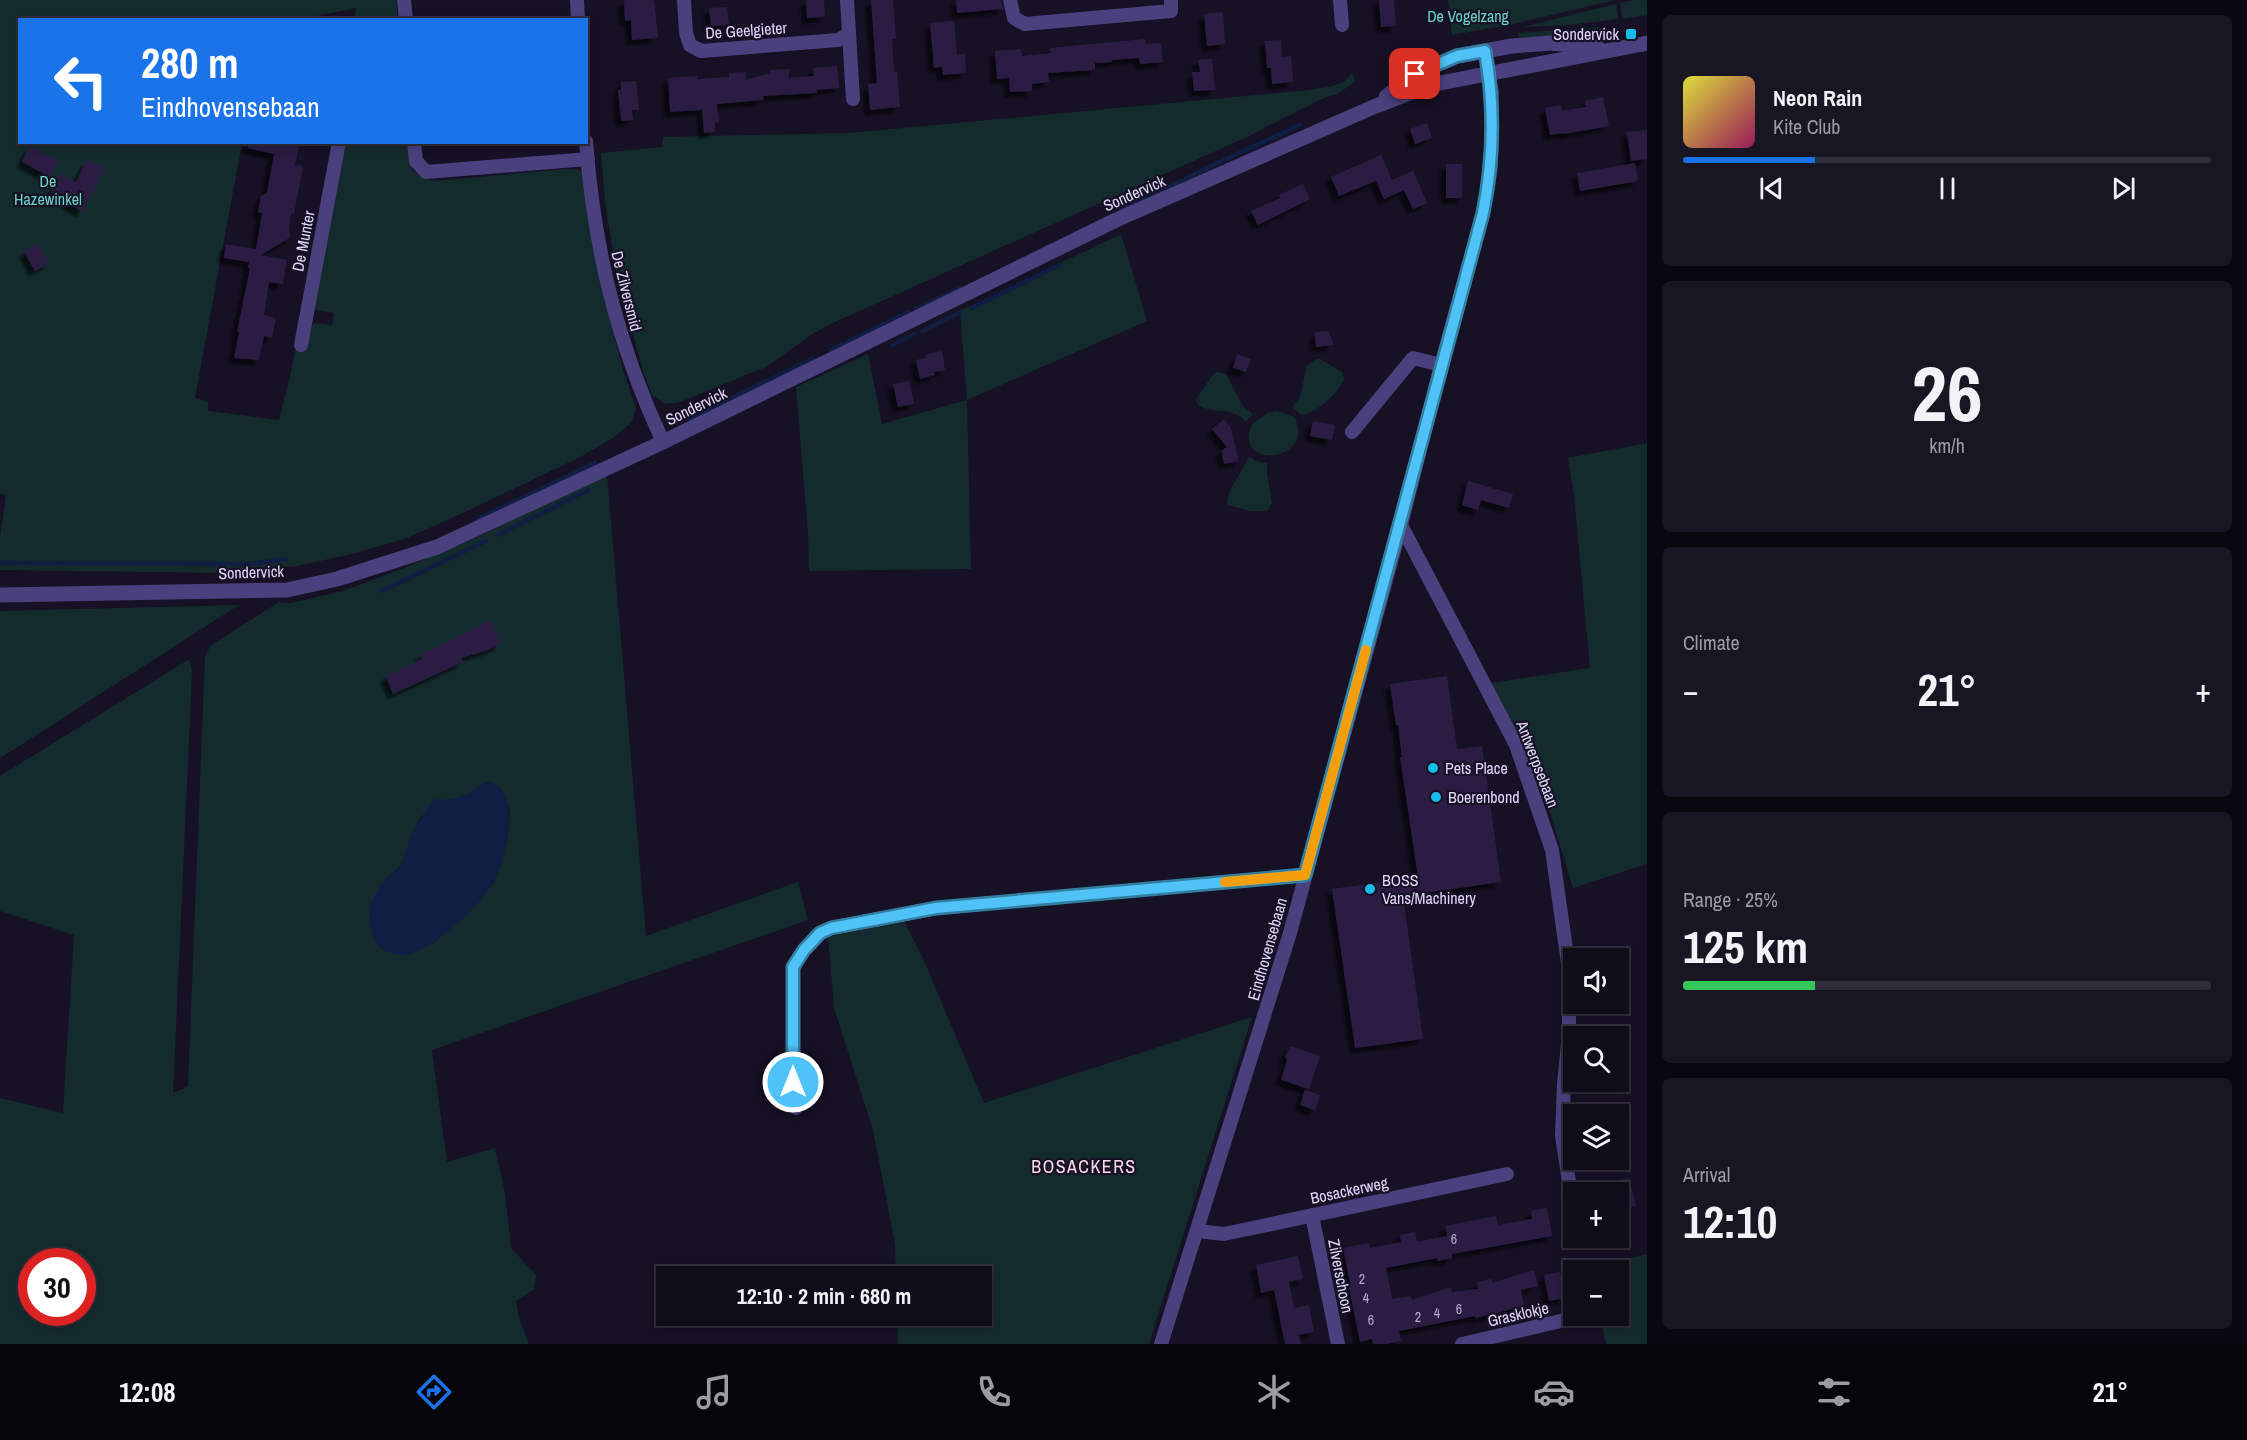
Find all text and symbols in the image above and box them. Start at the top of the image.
park label: De Vogelzang [1427,5,1510,27]
street label: De Geelgieter [704,16,788,44]
place label: Sondervick [1553,23,1619,45]
marker: Sondervick [1624,27,1638,41]
text: 280 m [141,35,239,91]
icon: left [42,42,120,120]
pin [1389,48,1440,99]
icon: arrive [1398,57,1431,90]
text: Neon Rain [1773,83,1862,113]
text: Eindhovensebaan [141,89,320,125]
text: Kite Club [1773,113,1840,140]
street label: Sondervick [1100,169,1169,216]
park label: De Hazewinkel [14,170,82,210]
icon: previous [1755,172,1788,205]
icon: pause [1931,172,1964,205]
icon: next [2107,172,2140,205]
street label: De Munter [286,208,320,273]
street label: De Zilversmid [606,249,648,333]
text: 26 [1911,340,1983,445]
street label: Sondervick [662,382,731,430]
text: km/h [1929,432,1965,459]
street label: Sondervick [218,560,285,584]
text: Climate [1683,629,1740,656]
text: 21° [1917,659,1977,720]
text: − [1683,668,1699,712]
text: + [2195,668,2211,712]
street label: Antwerpsebaan [1511,717,1565,811]
place label: Pets Place [1445,757,1508,779]
marker: Pets Place [1426,761,1440,775]
place label: Boerenbond [1448,786,1520,808]
marker: Boerenbond [1429,790,1443,804]
place label: BOSS Vans/Machinery [1382,869,1476,909]
marker: BOSS Vans/Machinery [1363,882,1377,896]
text: Range · 25% [1683,886,1778,913]
street label: Eindhovensebaan [1242,895,1292,1003]
text: 125 km [1683,916,1808,977]
map controls [1563,948,1629,1326]
button: sound [1563,948,1629,1014]
button: search [1563,1026,1629,1092]
position arrow [761,1050,825,1114]
button: layers [1563,1104,1629,1170]
district label: BOSACKERS [1031,1154,1137,1179]
text: Arrival [1683,1161,1730,1188]
street label: Bosackerweg [1308,1171,1390,1209]
button: + [1563,1182,1629,1248]
text: 12:10 [1683,1191,1777,1252]
house number: 6 [1451,1230,1457,1248]
street label: Zilverschoon [1323,1237,1359,1315]
speed limit sign: 30 [18,1248,96,1326]
button: − [1563,1260,1629,1326]
house number: 2 [1359,1270,1365,1288]
text: 12:10 · 2 min · 680 m [737,1281,911,1311]
house number: 4 [1363,1289,1370,1307]
street label: Grasklokje [1485,1296,1551,1332]
house number: 6 [1456,1300,1462,1318]
house number: 4 [1434,1304,1441,1322]
house number: 2 [1415,1308,1421,1326]
house number: 6 [1368,1311,1374,1329]
icon: directions [413,1371,455,1413]
icon: music [693,1371,735,1413]
icon: phone [973,1371,1015,1413]
icon: climate [1253,1371,1295,1413]
icon: car [1533,1371,1575,1413]
icon: filters [1813,1371,1855,1413]
text: 12:08 [119,1374,176,1410]
text: 21° [2093,1374,2128,1410]

